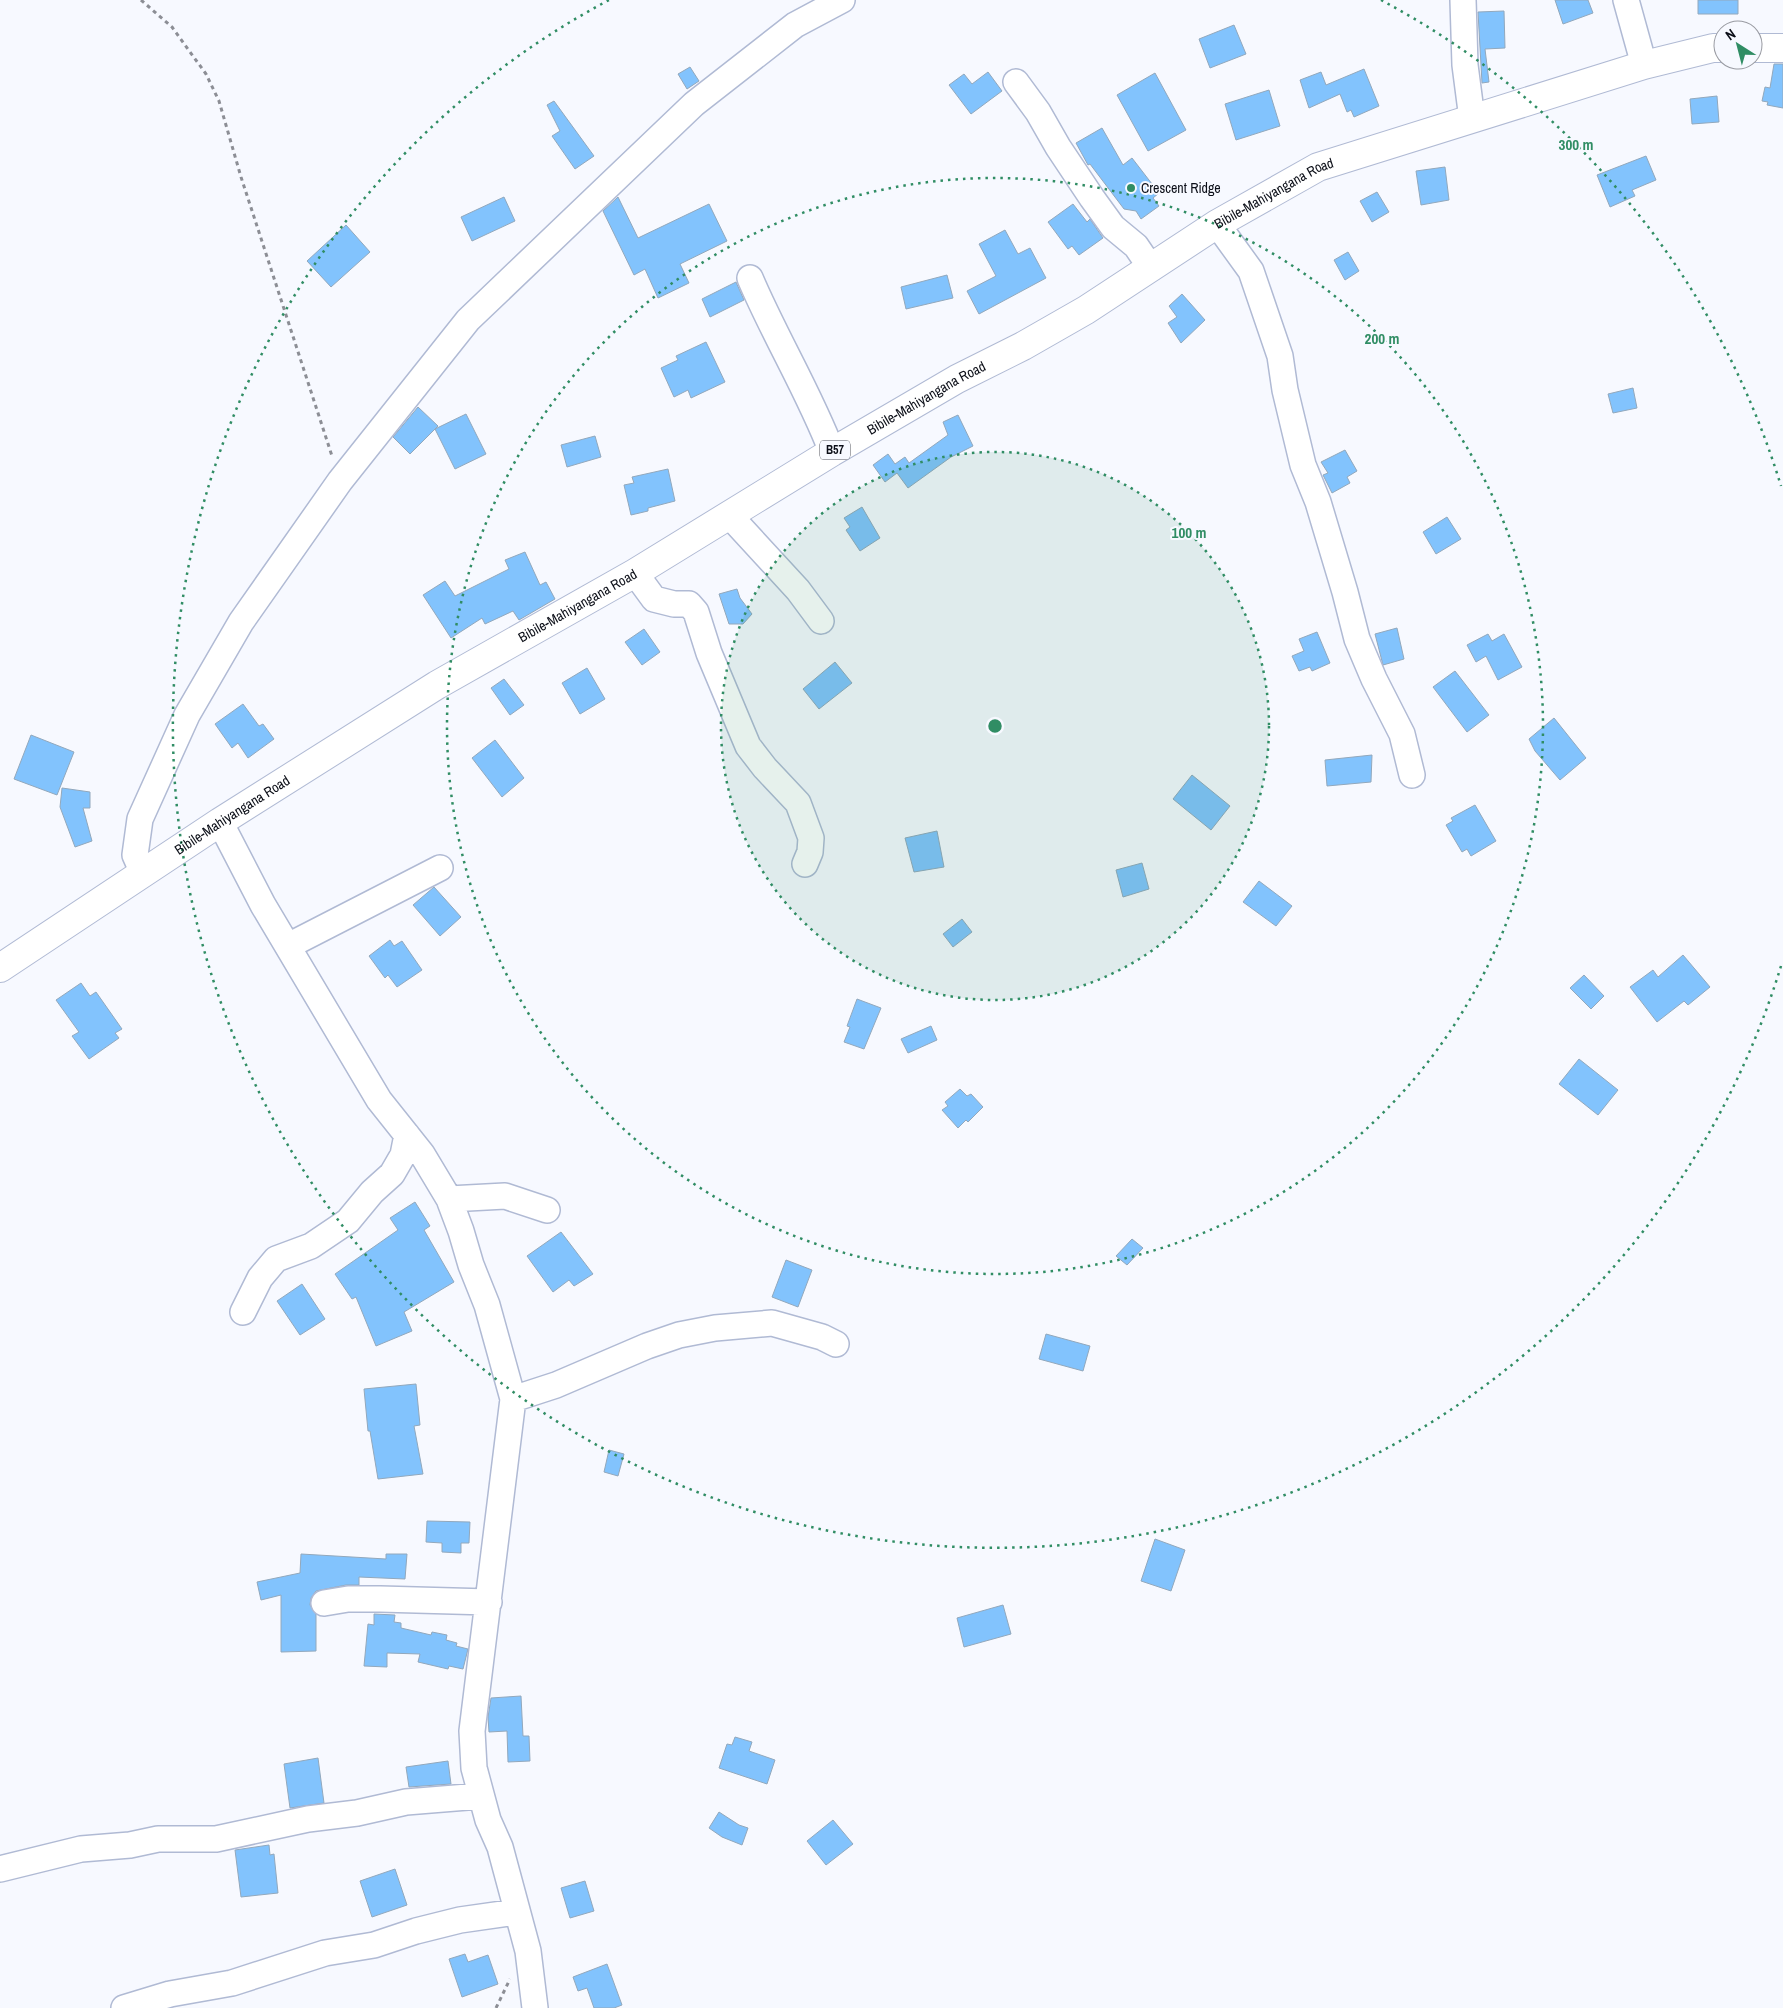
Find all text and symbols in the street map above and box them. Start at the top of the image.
north arrow [1713,20,1763,70]
text: N [1722,25,1739,44]
text: 300 m [1559,134,1593,155]
street label: Bibile-Mahiyangana Road [1211,154,1336,233]
place label: Crescent Ridge [1141,179,1221,197]
marker: Crescent Ridge [1125,182,1137,194]
text: 200 m [1365,328,1399,349]
street label: Bibile-Mahiyangana Road [864,357,988,439]
road number: B57 [820,440,850,460]
text: 100 m [1172,522,1206,543]
street label: Bibile-Mahiyangana Road [515,565,640,646]
centre of rings [986,717,1004,735]
street label: Bibile-Mahiyangana Road [171,771,293,859]

